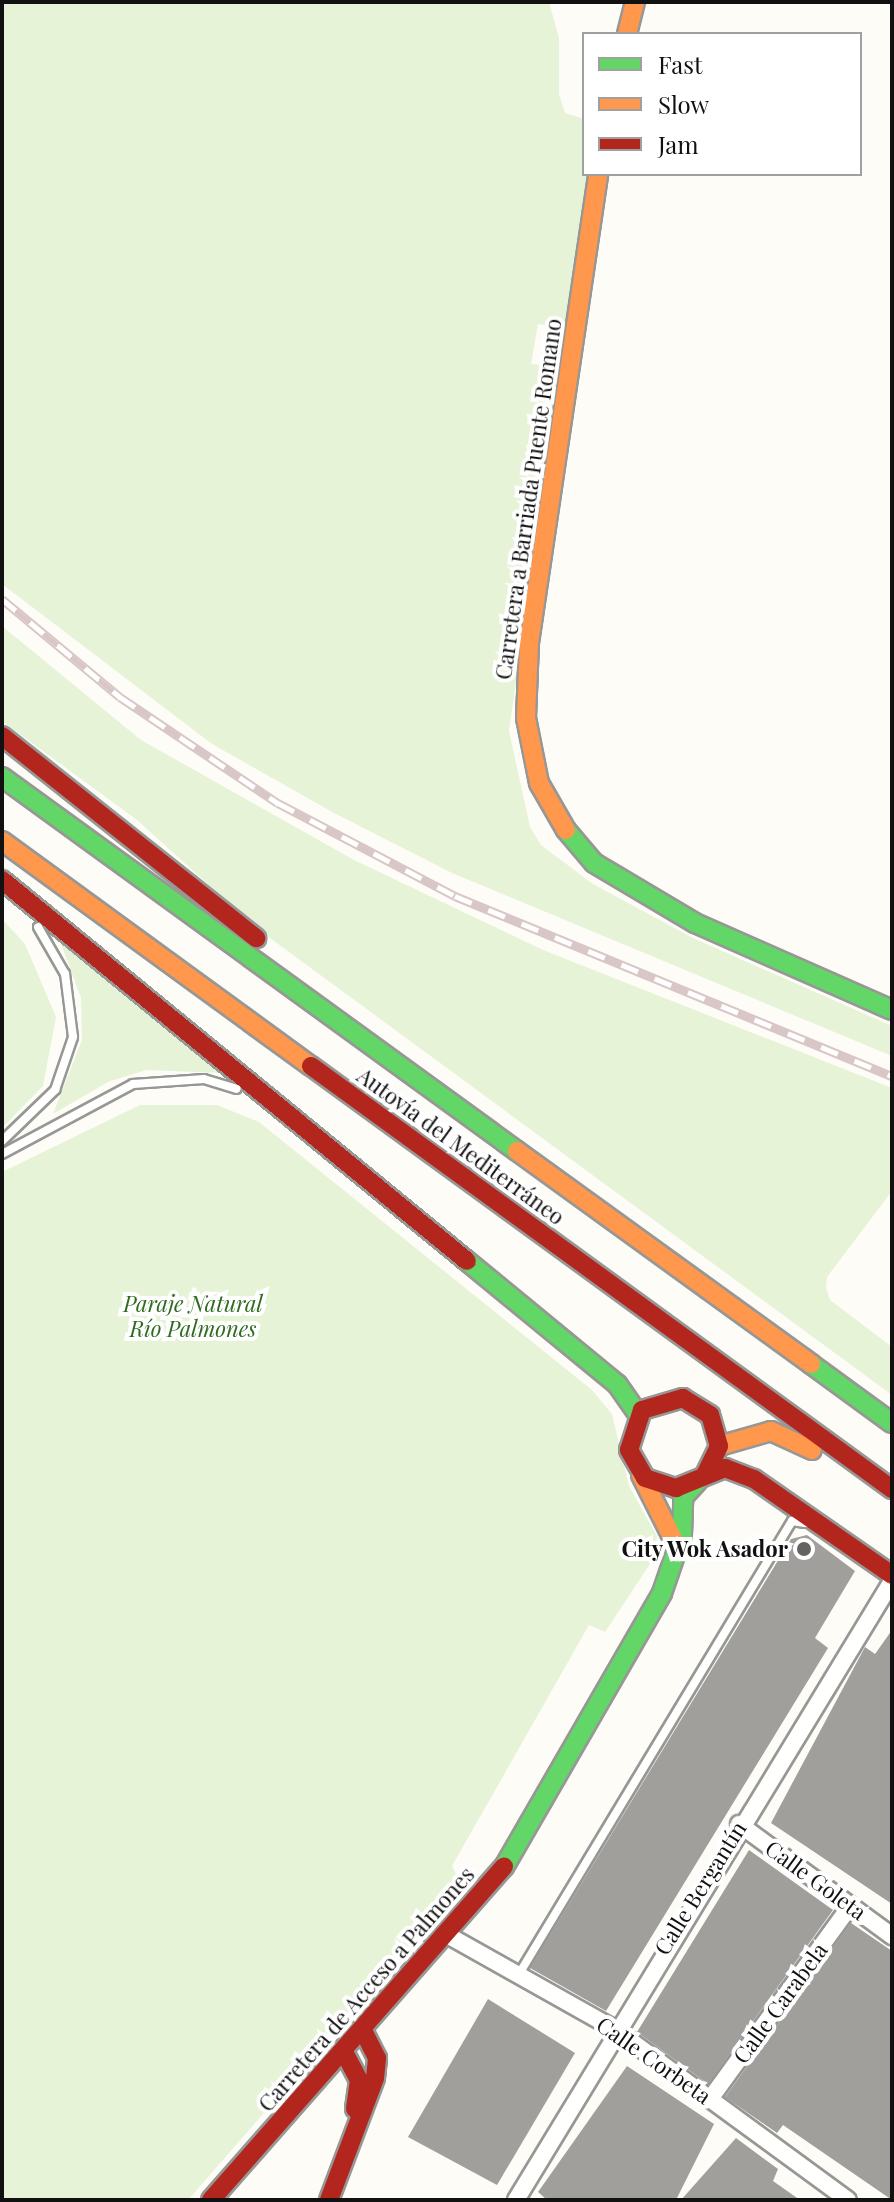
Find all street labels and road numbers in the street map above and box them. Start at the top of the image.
street label: Carretera a Barriada Puente Romano [490,316,566,682]
street label: Autovía del Mediterráneo [352,1062,570,1230]
street label: Calle Bergantín [648,1816,752,1960]
street label: Calle Goleta [760,1835,872,1925]
street label: Carretera de Acceso a Palmones [252,1861,480,2117]
street label: Calle Carabela [727,1938,833,2068]
street label: Calle Corbeta [592,2011,716,2109]

